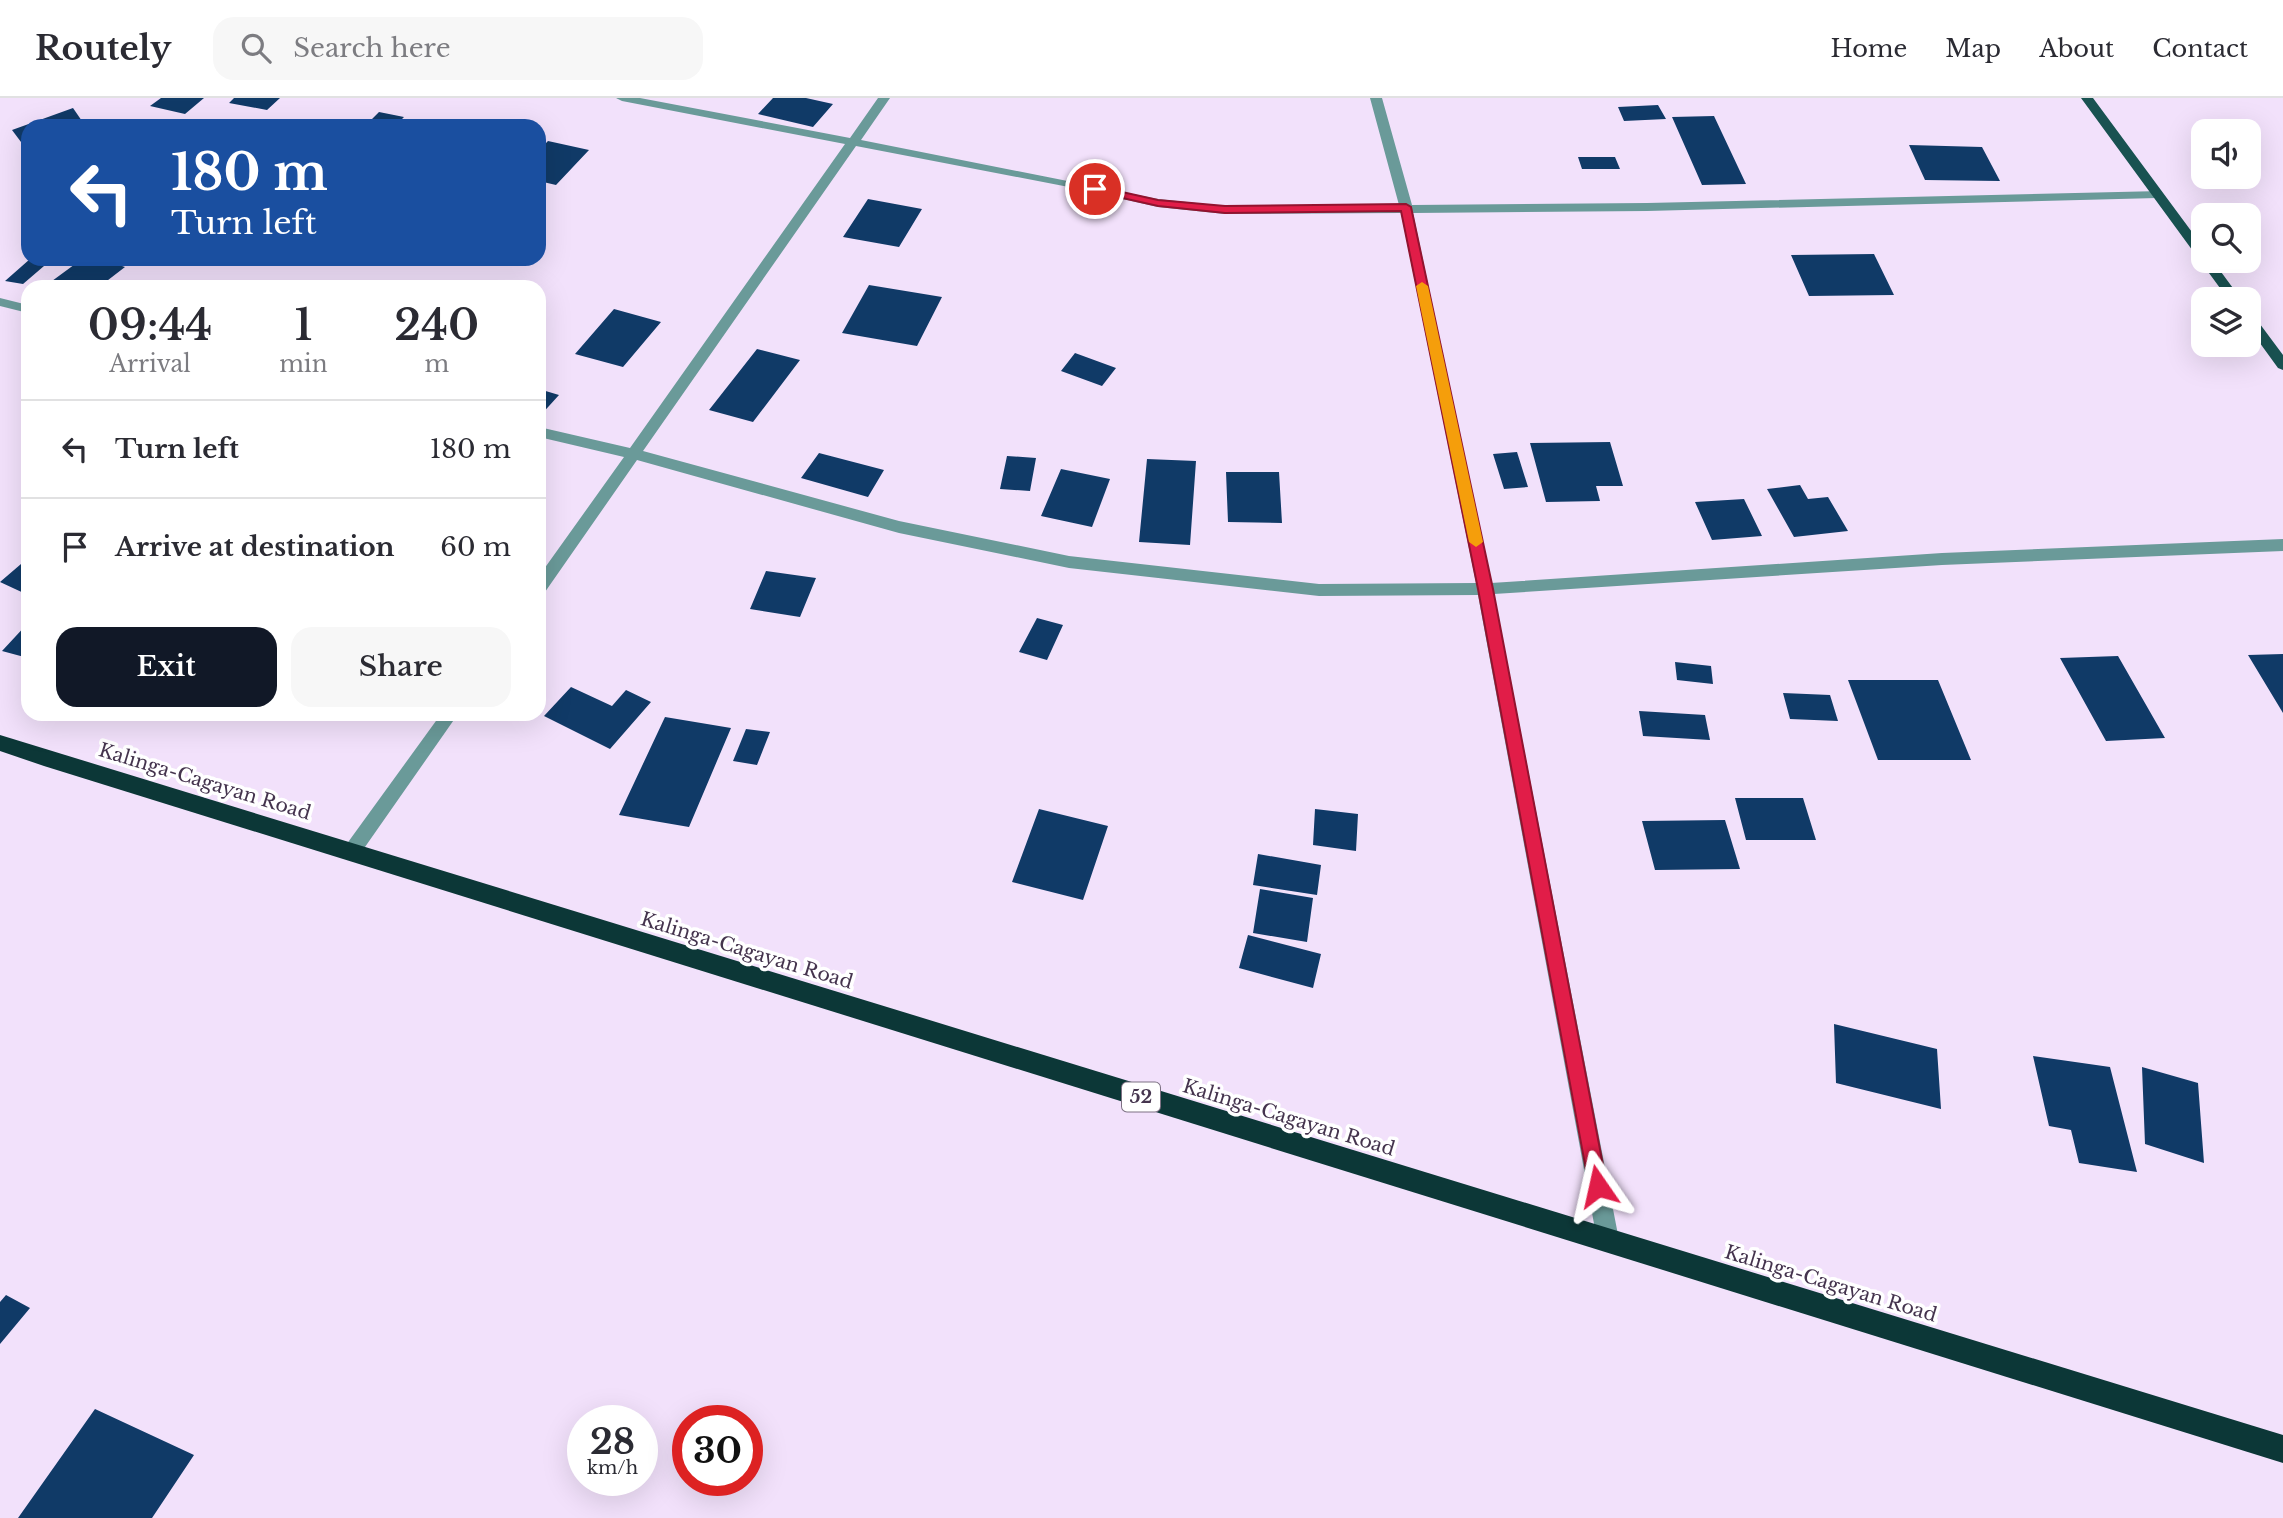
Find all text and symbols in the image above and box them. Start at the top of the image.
search box [213,17,703,80]
text: Routely [35,28,171,69]
icon: search [237,29,275,67]
text: Search here [293,32,451,64]
text: Home [1831,34,1907,63]
text: Map [1945,34,2001,63]
text: About [2039,34,2114,63]
text: Contact [2152,34,2248,63]
map controls [2191,119,2261,357]
button: sound [2191,119,2261,189]
text: 180 m [171,142,328,203]
icon: left [56,147,147,238]
pin [1065,159,1125,219]
icon: arrive [1076,170,1114,208]
text: Turn left [171,203,317,243]
button: search [2191,203,2261,273]
button: layers [2191,287,2261,357]
text: 09:44 [88,299,212,351]
text: 1 [294,299,313,351]
text: 240 [394,299,479,351]
text: Arrival [109,350,191,378]
text: min [279,350,328,378]
text: m [424,350,449,378]
icon: left [56,430,94,468]
text: Turn left [115,433,239,465]
text: 180 m [430,433,511,465]
icon: arrive [56,528,94,566]
text: Arrive at destination [115,531,395,563]
text: 60 m [440,531,511,563]
button: Exit [56,627,277,707]
button: Share [291,627,511,707]
street label: Kalinga-Cagayan Road [96,738,314,825]
street label: Kalinga-Cagayan Road [638,907,856,994]
street label: Kalinga-Cagayan Road [1180,1074,1398,1161]
road number: 52 [1122,1082,1160,1112]
position arrow [1561,1149,1635,1223]
street label: Kalinga-Cagayan Road [1722,1240,1940,1327]
speed limit sign: 30 [672,1405,763,1496]
text: 28 [590,1420,635,1463]
text: km/h [587,1457,638,1479]

